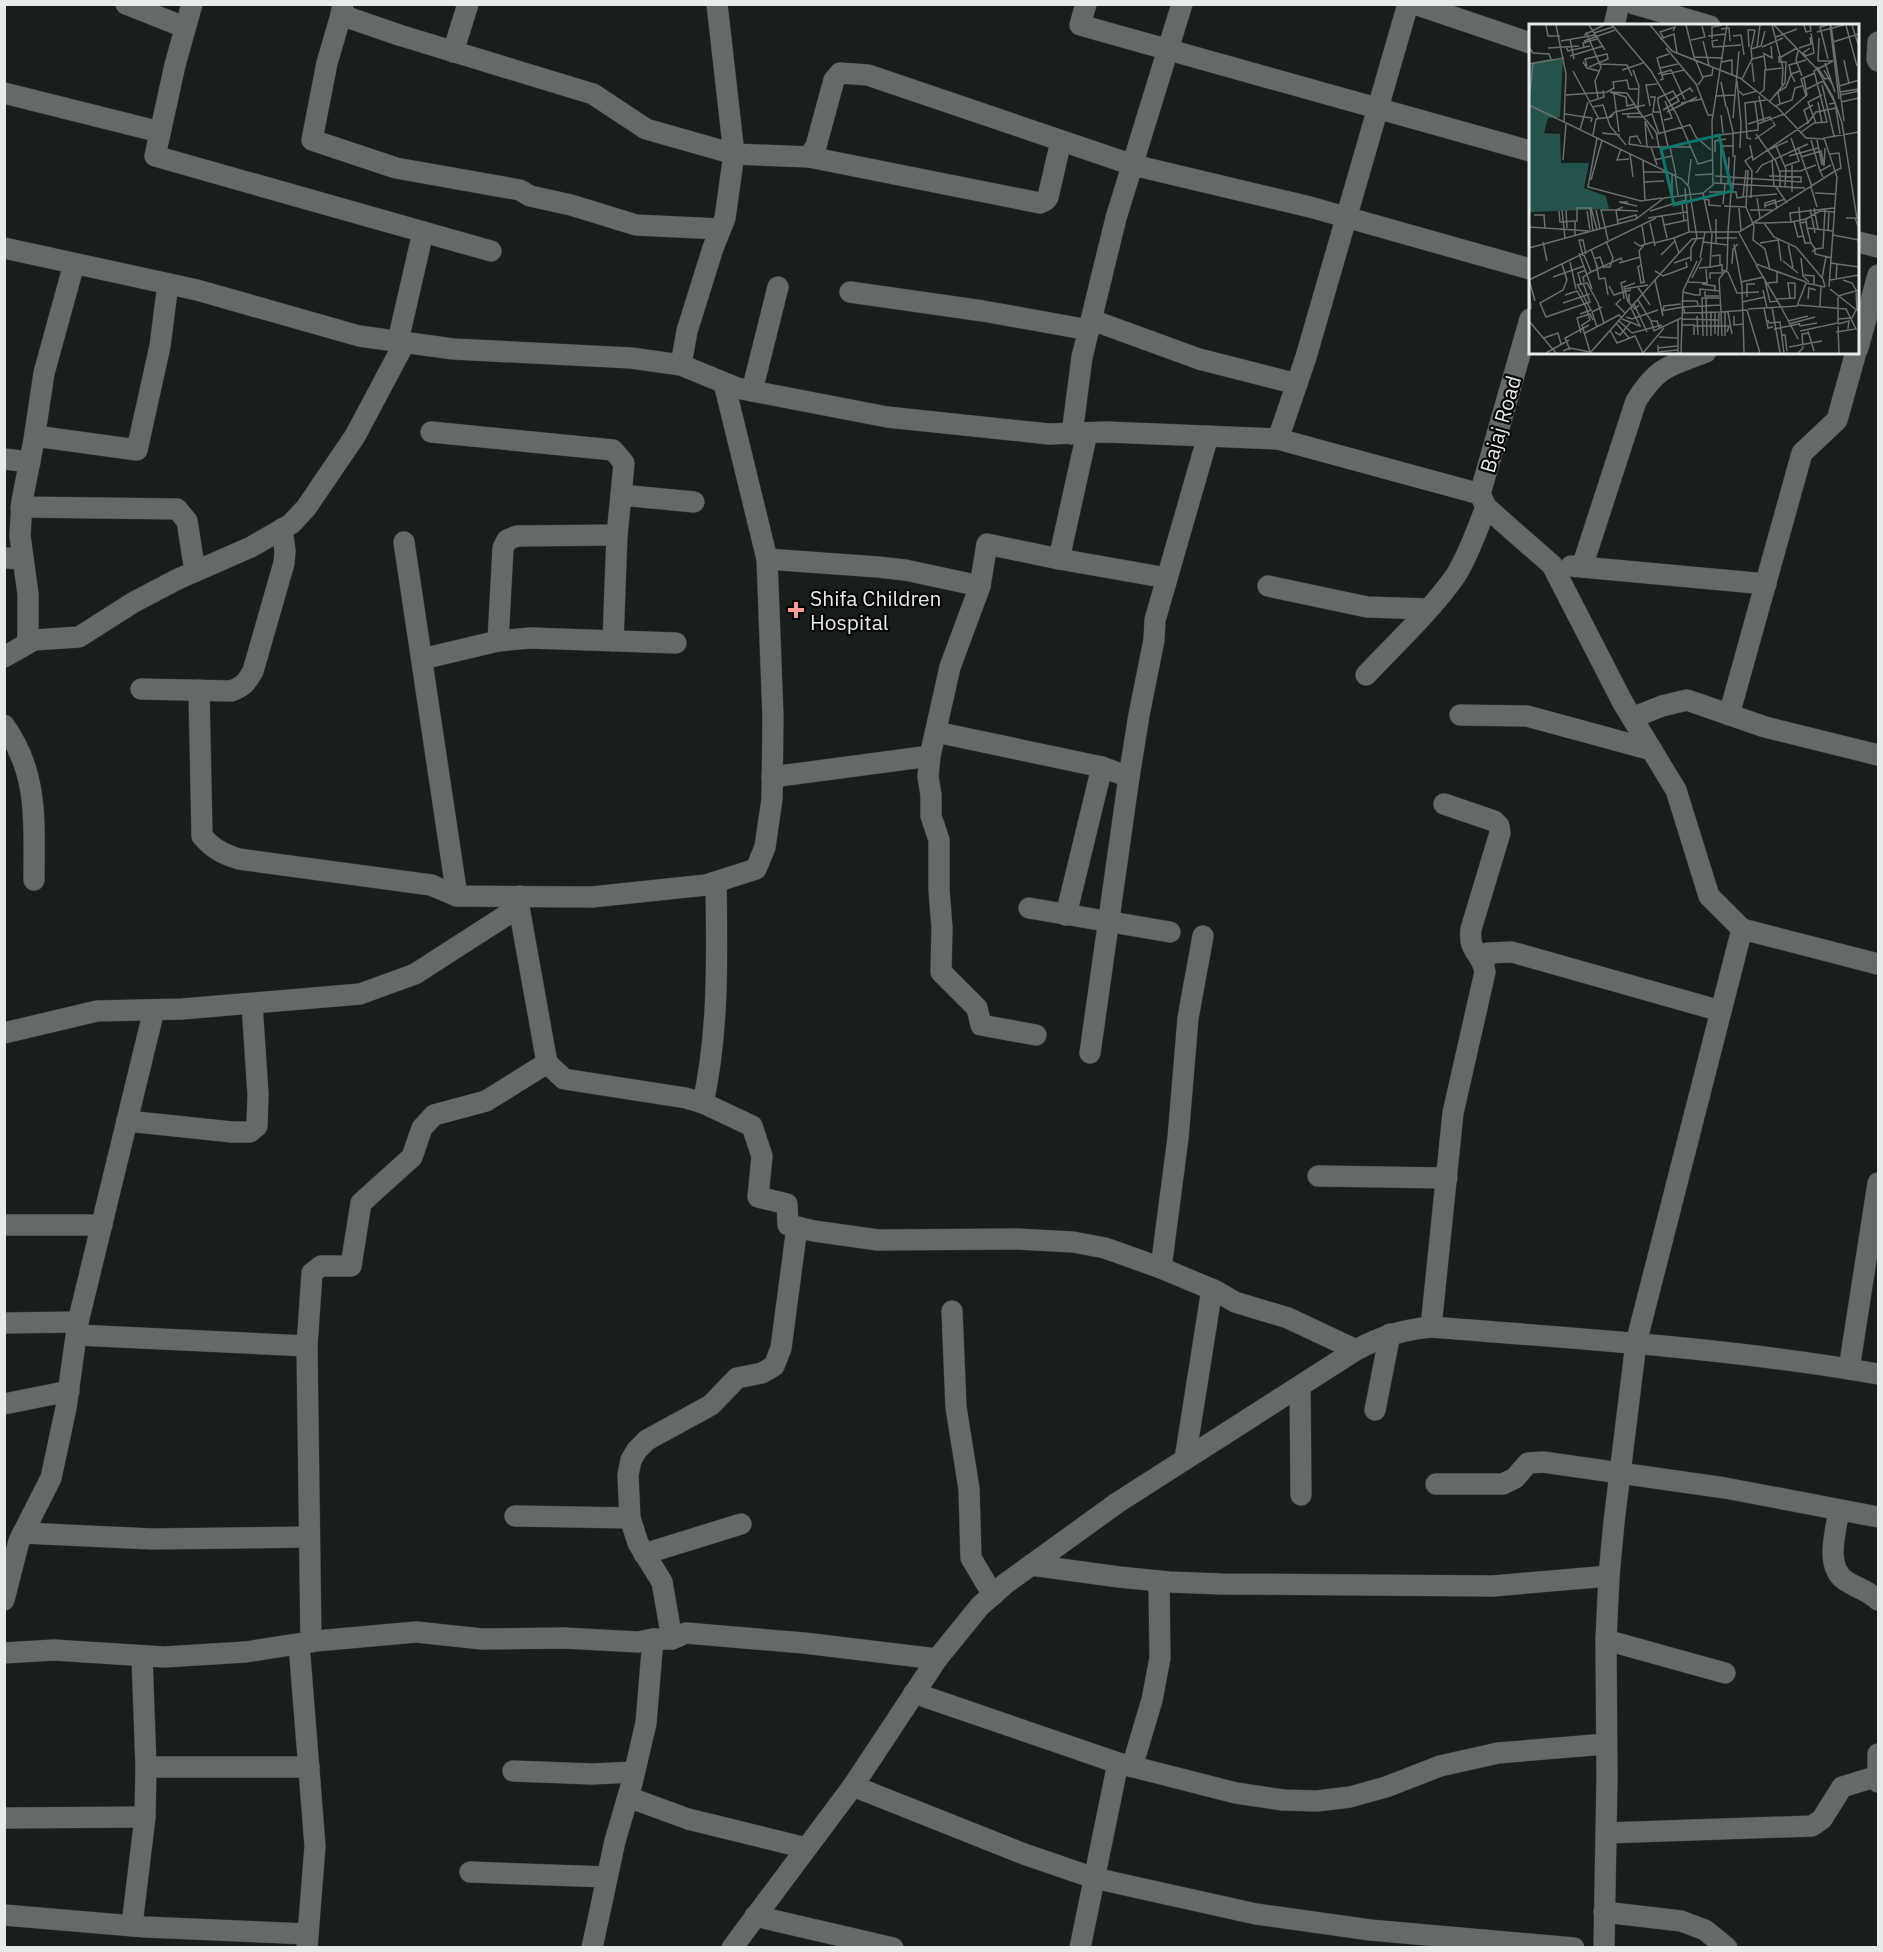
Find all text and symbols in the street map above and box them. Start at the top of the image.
inset map [1529,24,1859,354]
street label: Bajaj Road [1473,372,1527,476]
place label: Shifa Children Hospital [810,584,942,636]
marker: Shifa Children Hospital [787,601,805,619]

